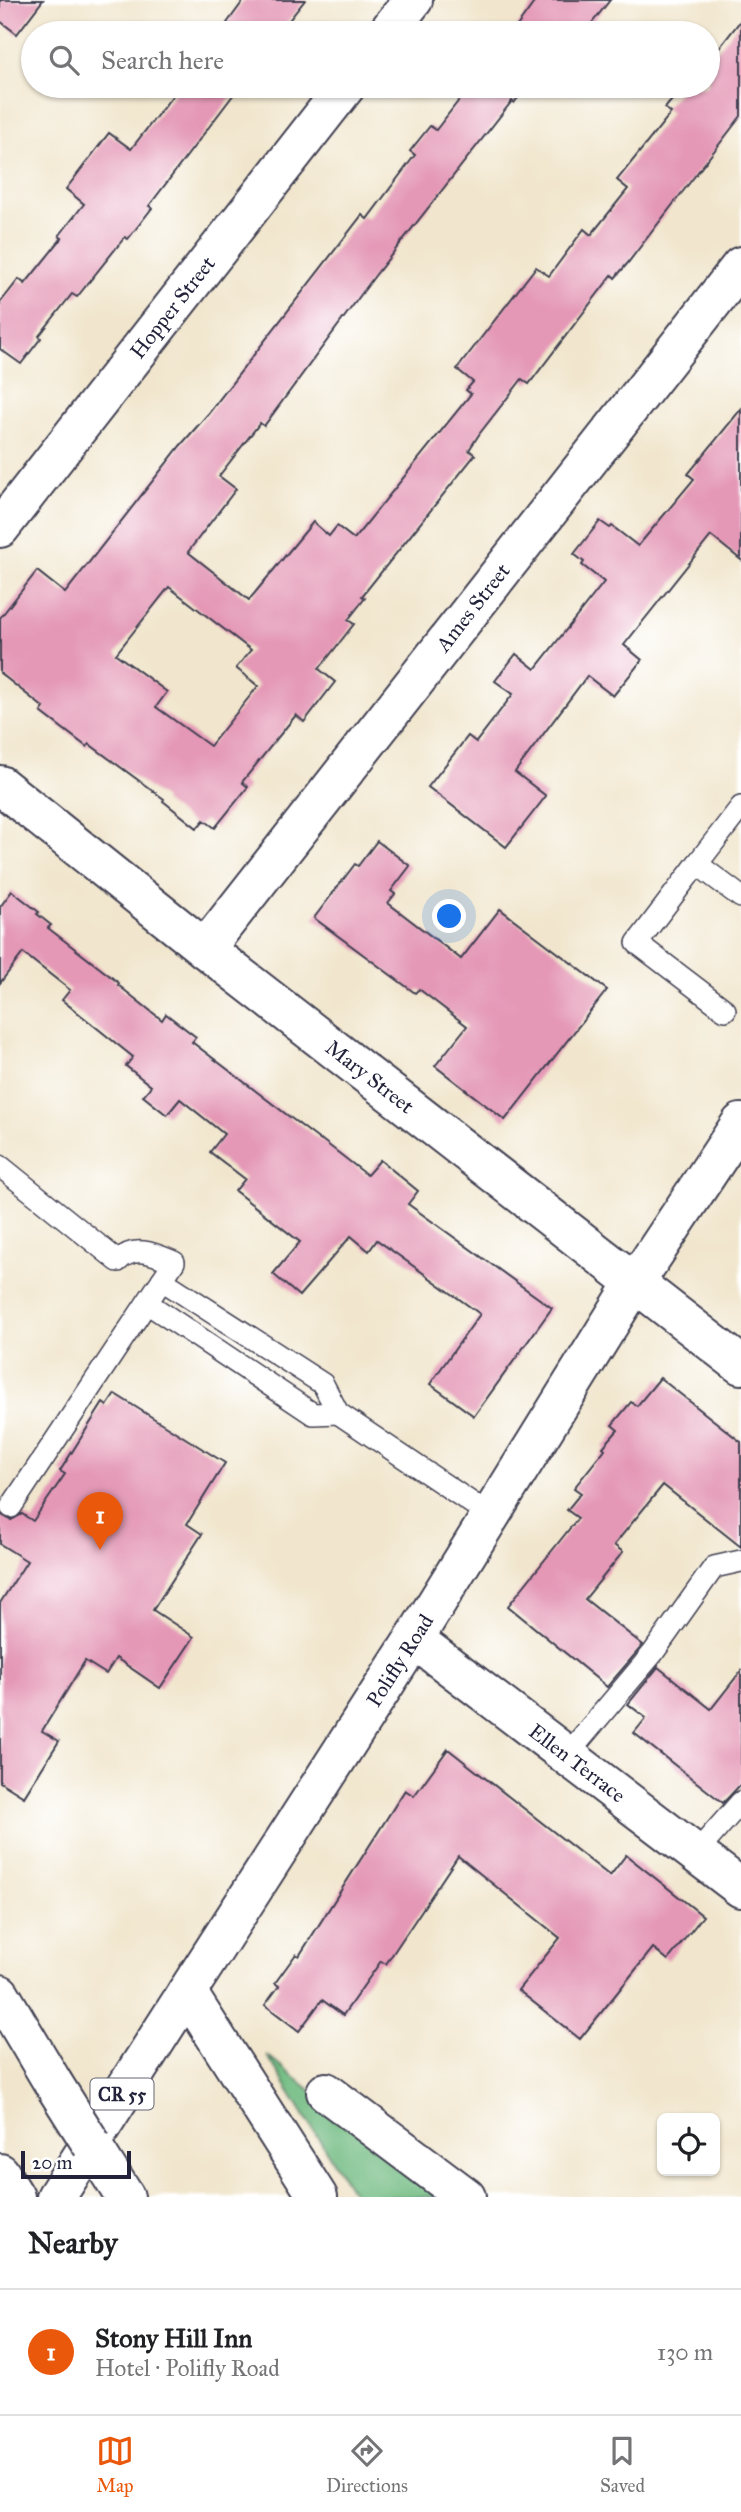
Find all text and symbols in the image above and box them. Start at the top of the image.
search box [21,21,720,98]
icon: search [45,41,83,79]
text: Search here [101,44,224,76]
street label: Hopper Street [124,251,221,364]
street label: Ames Street [430,558,516,658]
your location [432,899,466,933]
street label: Mary Street [320,1034,420,1120]
pin: 1 [77,1492,123,1550]
street label: Polifly Road [361,1609,439,1712]
street label: Ellen Terrace [524,1718,631,1808]
road number: CR 55 [90,2078,154,2110]
map controls [657,2113,720,2176]
button: locate [657,2113,720,2176]
scale bar [21,2148,131,2180]
text: 20 m [32,2151,73,2174]
text: Nearby [28,2225,118,2261]
text: Stony Hill Inn [95,2322,252,2354]
text: 1 [46,2338,56,2366]
text: 130 m [657,2338,713,2366]
text: Hotel · Polifly Road [95,2354,280,2382]
tab: Map [96,2432,134,2497]
tab: Directions [326,2432,408,2497]
tab: Saved [600,2432,645,2497]

